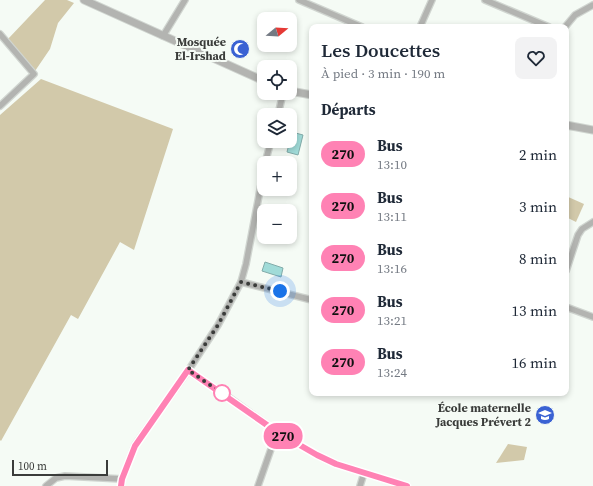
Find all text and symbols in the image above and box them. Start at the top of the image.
north arrow [257,12,297,52]
map controls [257,12,297,244]
place label: Mosquée El-Irshad [175,34,226,64]
text: Les Doucettes [321,37,440,63]
button: heart [515,37,557,79]
mosque icon: Mosquée El-Irshad [229,38,251,60]
button: locate [257,60,297,100]
text: À pied · 3 min · 190 m [321,65,445,82]
text: Départs [321,99,376,120]
button: layers [257,108,297,148]
text: Bus [377,135,403,156]
text: 270 [332,144,354,164]
text: 2 min [519,144,557,165]
button: + [257,156,297,196]
text: 13:10 [377,156,407,173]
text: Bus [377,187,403,208]
text: 270 [332,196,354,216]
text: 3 min [519,196,557,217]
button: − [257,204,297,244]
text: 13:11 [377,208,407,225]
text: Bus [377,239,403,260]
text: 270 [332,248,354,268]
text: 8 min [519,248,557,269]
text: 13:16 [377,260,407,277]
your location [270,281,290,301]
text: Bus [377,291,403,312]
text: 270 [332,300,354,320]
text: 13 min [511,300,557,321]
text: 13:21 [377,312,407,329]
text: Bus [377,343,403,364]
text: 270 [332,352,354,372]
text: 16 min [511,352,557,373]
text: 13:24 [377,364,407,381]
unlabelled marker [213,384,231,402]
place label: École maternelle Jacques Prévert 2 [435,400,531,430]
school or university icon: École maternelle Jacques Prévert 2 [534,404,556,426]
line badge: 270 [260,423,306,449]
text: 270 [272,426,294,446]
scale bar [12,458,108,477]
text: 100 m [18,459,47,474]

